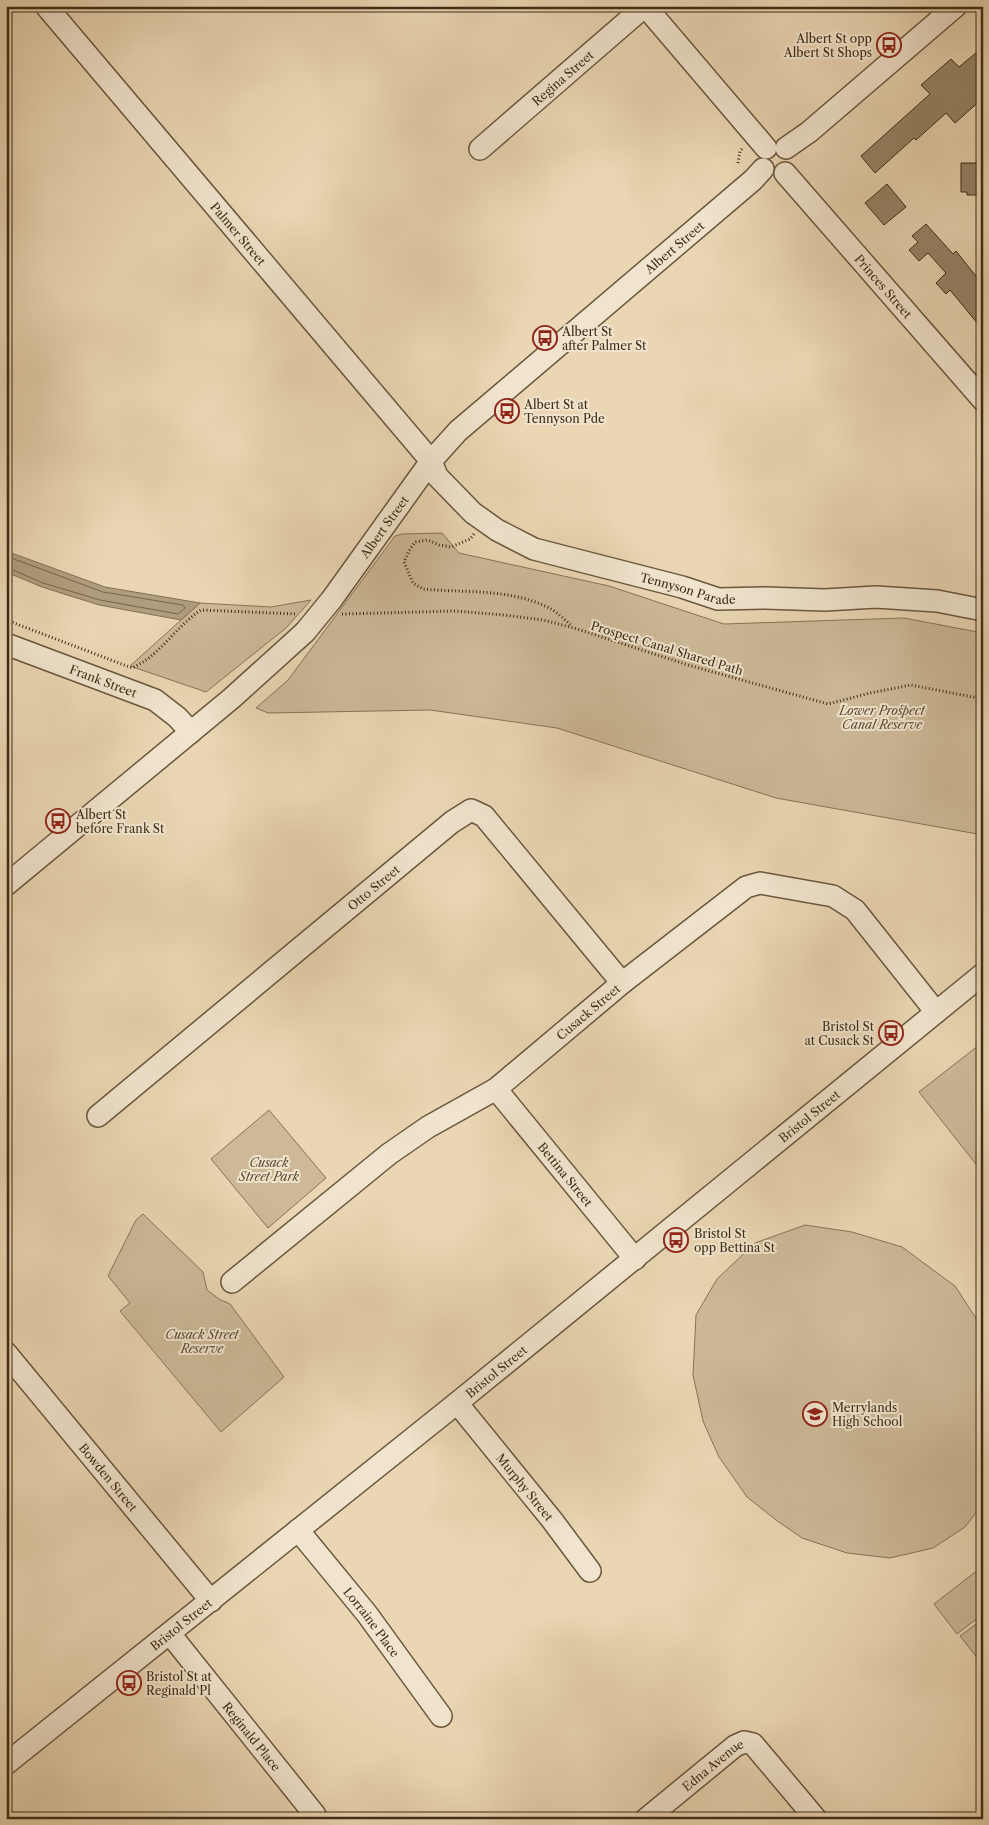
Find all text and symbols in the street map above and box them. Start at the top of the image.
place label: Albert St opp Albert St Shops [783,31,872,60]
bus stop icon: Albert St opp Albert St Shops [876,32,902,58]
street label: Regina Street [529,46,597,108]
street label: Palmer Street [208,199,270,269]
street label: Albert Street [641,217,707,277]
street label: Princes Street [852,251,916,322]
place label: Albert St after Palmer St [561,324,647,353]
bus stop icon: Albert St after Palmer St [532,325,558,351]
place label: Albert St at Tennyson Pde [523,397,605,426]
bus stop icon: Albert St at Tennyson Pde [494,398,520,424]
street label: Albert Street [356,492,412,562]
street label: Tennyson Parade [639,569,736,607]
street label: Prospect Canal Shared Path [589,618,745,678]
street label: Frank Street [68,661,140,700]
park label: Lower Prospect Canal Reserve [838,703,926,732]
place label: Albert St before Frank St [75,807,165,836]
bus stop icon: Albert St before Frank St [45,808,71,834]
street label: Otto Street [344,861,403,913]
street label: Cusack Street [553,980,623,1043]
place label: Bristol St at Cusack St [804,1019,875,1048]
bus stop icon: Bristol St at Cusack St [878,1020,904,1046]
street label: Bristol Street [775,1086,843,1145]
street label: Bettina Street [535,1139,597,1210]
park label: Cusack Street Park [238,1155,300,1184]
place label: Bristol St opp Bettina St [694,1226,776,1255]
bus stop icon: Bristol St opp Bettina St [663,1227,689,1253]
park label: Cusack Street Reserve [165,1327,239,1356]
street label: Bristol Street [462,1341,530,1401]
place label: Merrylands High School [832,1400,903,1429]
school or university icon: Merrylands High School [802,1401,828,1427]
street label: Bowden Street [76,1440,142,1515]
street label: Murphy Street [493,1450,557,1524]
street label: Lorraine Place [341,1584,403,1660]
street label: Bristol Street [147,1594,215,1653]
place label: Bristol St at Reginald Pl [146,1669,213,1698]
bus stop icon: Bristol St at Reginald Pl [116,1670,142,1696]
street label: Reginald Place [220,1699,284,1774]
street label: Edna Avenue [679,1736,746,1794]

